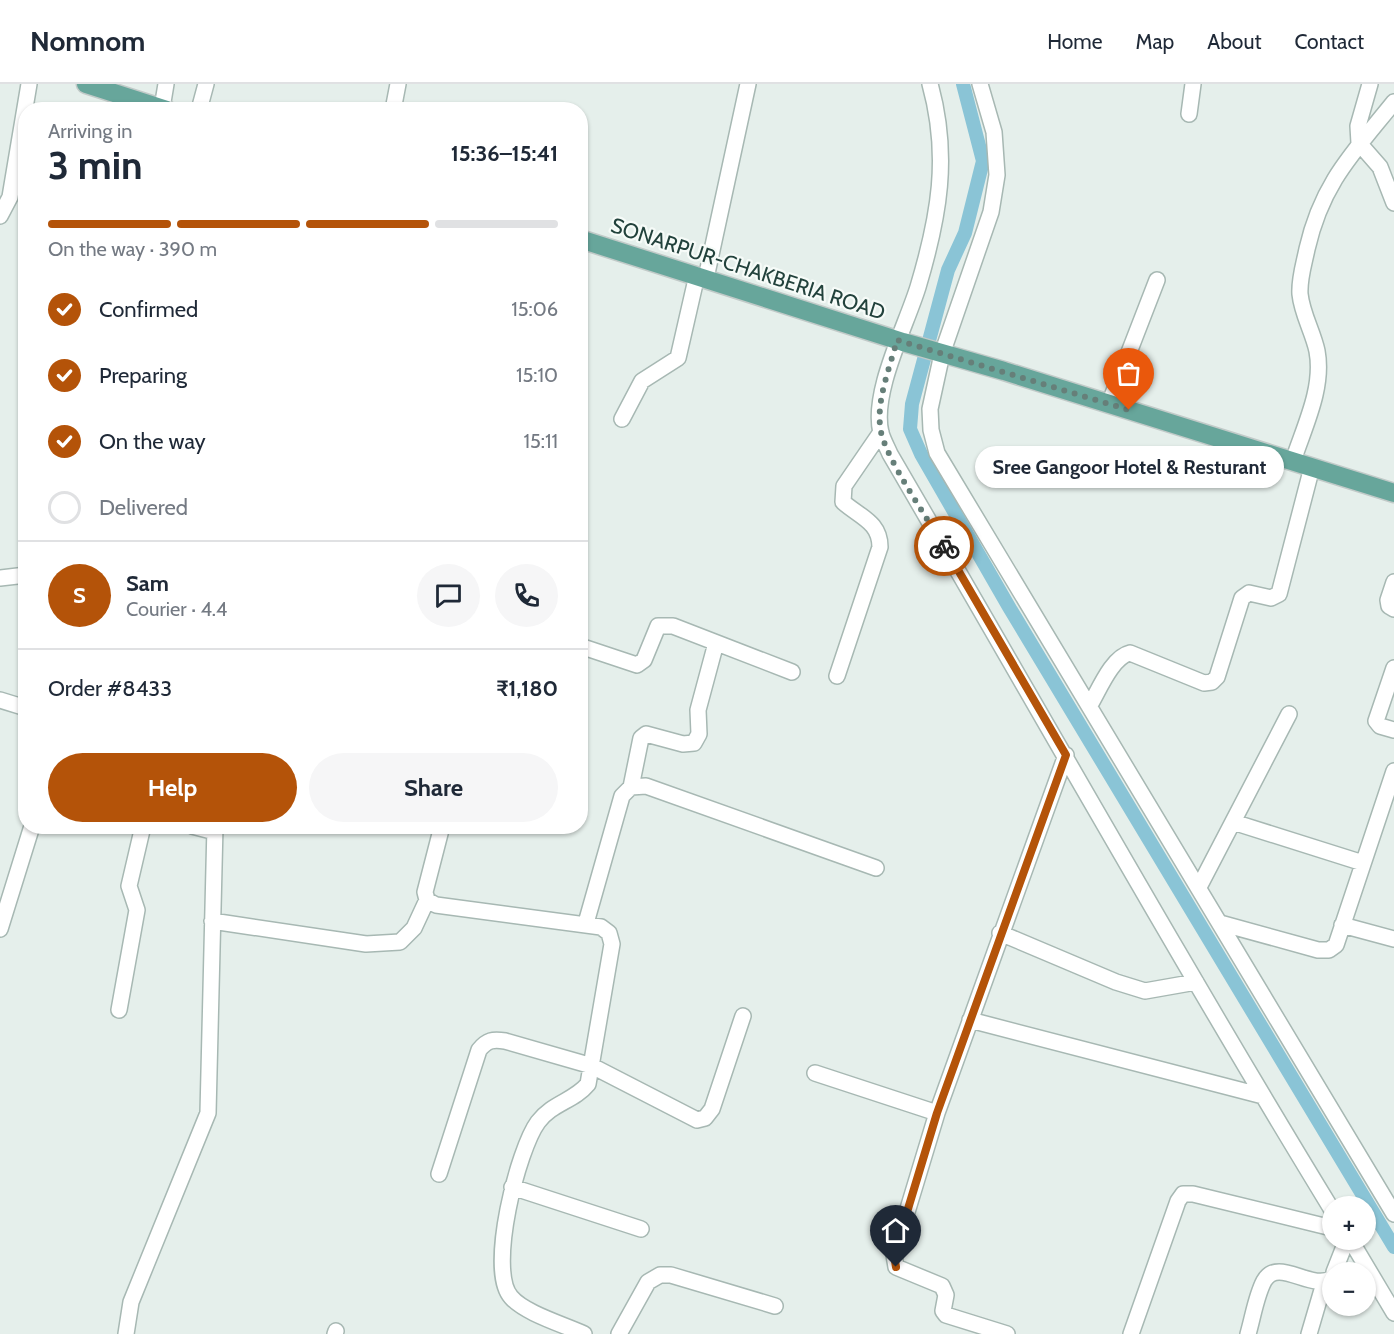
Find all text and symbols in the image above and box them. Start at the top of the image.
text: Nomnom [30,24,145,58]
text: Home [1047,29,1103,54]
text: Map [1136,29,1174,54]
text: About [1207,29,1261,54]
text: Contact [1294,29,1364,54]
text: Arriving in [48,119,132,143]
text: 15:36–15:41 [451,140,558,167]
text: 3 min [48,141,143,189]
street label: SONARPUR-CHAKBERIA ROAD [608,212,888,325]
text: On the way · 390 m [48,237,217,261]
icon: check [48,293,81,326]
text: Confirmed [99,296,198,323]
text: 15:06 [511,297,558,321]
pin [1103,348,1154,410]
icon: bag [1112,357,1145,390]
icon: check [48,359,81,392]
text: Preparing [99,362,187,389]
text: 15:10 [516,363,558,387]
icon: check [48,425,81,458]
text: On the way [99,428,206,455]
text: 15:11 [523,429,558,453]
callout: Sree Gangoor Hotel & Resturant [974,446,1284,488]
text: Sree Gangoor Hotel & Resturant [993,455,1266,479]
text: Delivered [99,494,188,521]
courier [914,516,974,576]
icon: bike [928,530,961,563]
button: chat [417,564,480,627]
button: phone [495,564,558,627]
text: Sam [126,570,169,597]
text: S [73,582,86,609]
text: Courier · 4.4 [126,597,227,621]
text: Order #8433 [48,675,172,702]
text: ₹1,180 [496,675,558,702]
button: Help [48,753,297,822]
button: Share [309,753,558,822]
map controls [1322,1196,1376,1316]
button: + [1322,1196,1376,1250]
pin [870,1205,921,1267]
icon: home [879,1214,912,1247]
button: − [1322,1262,1376,1316]

